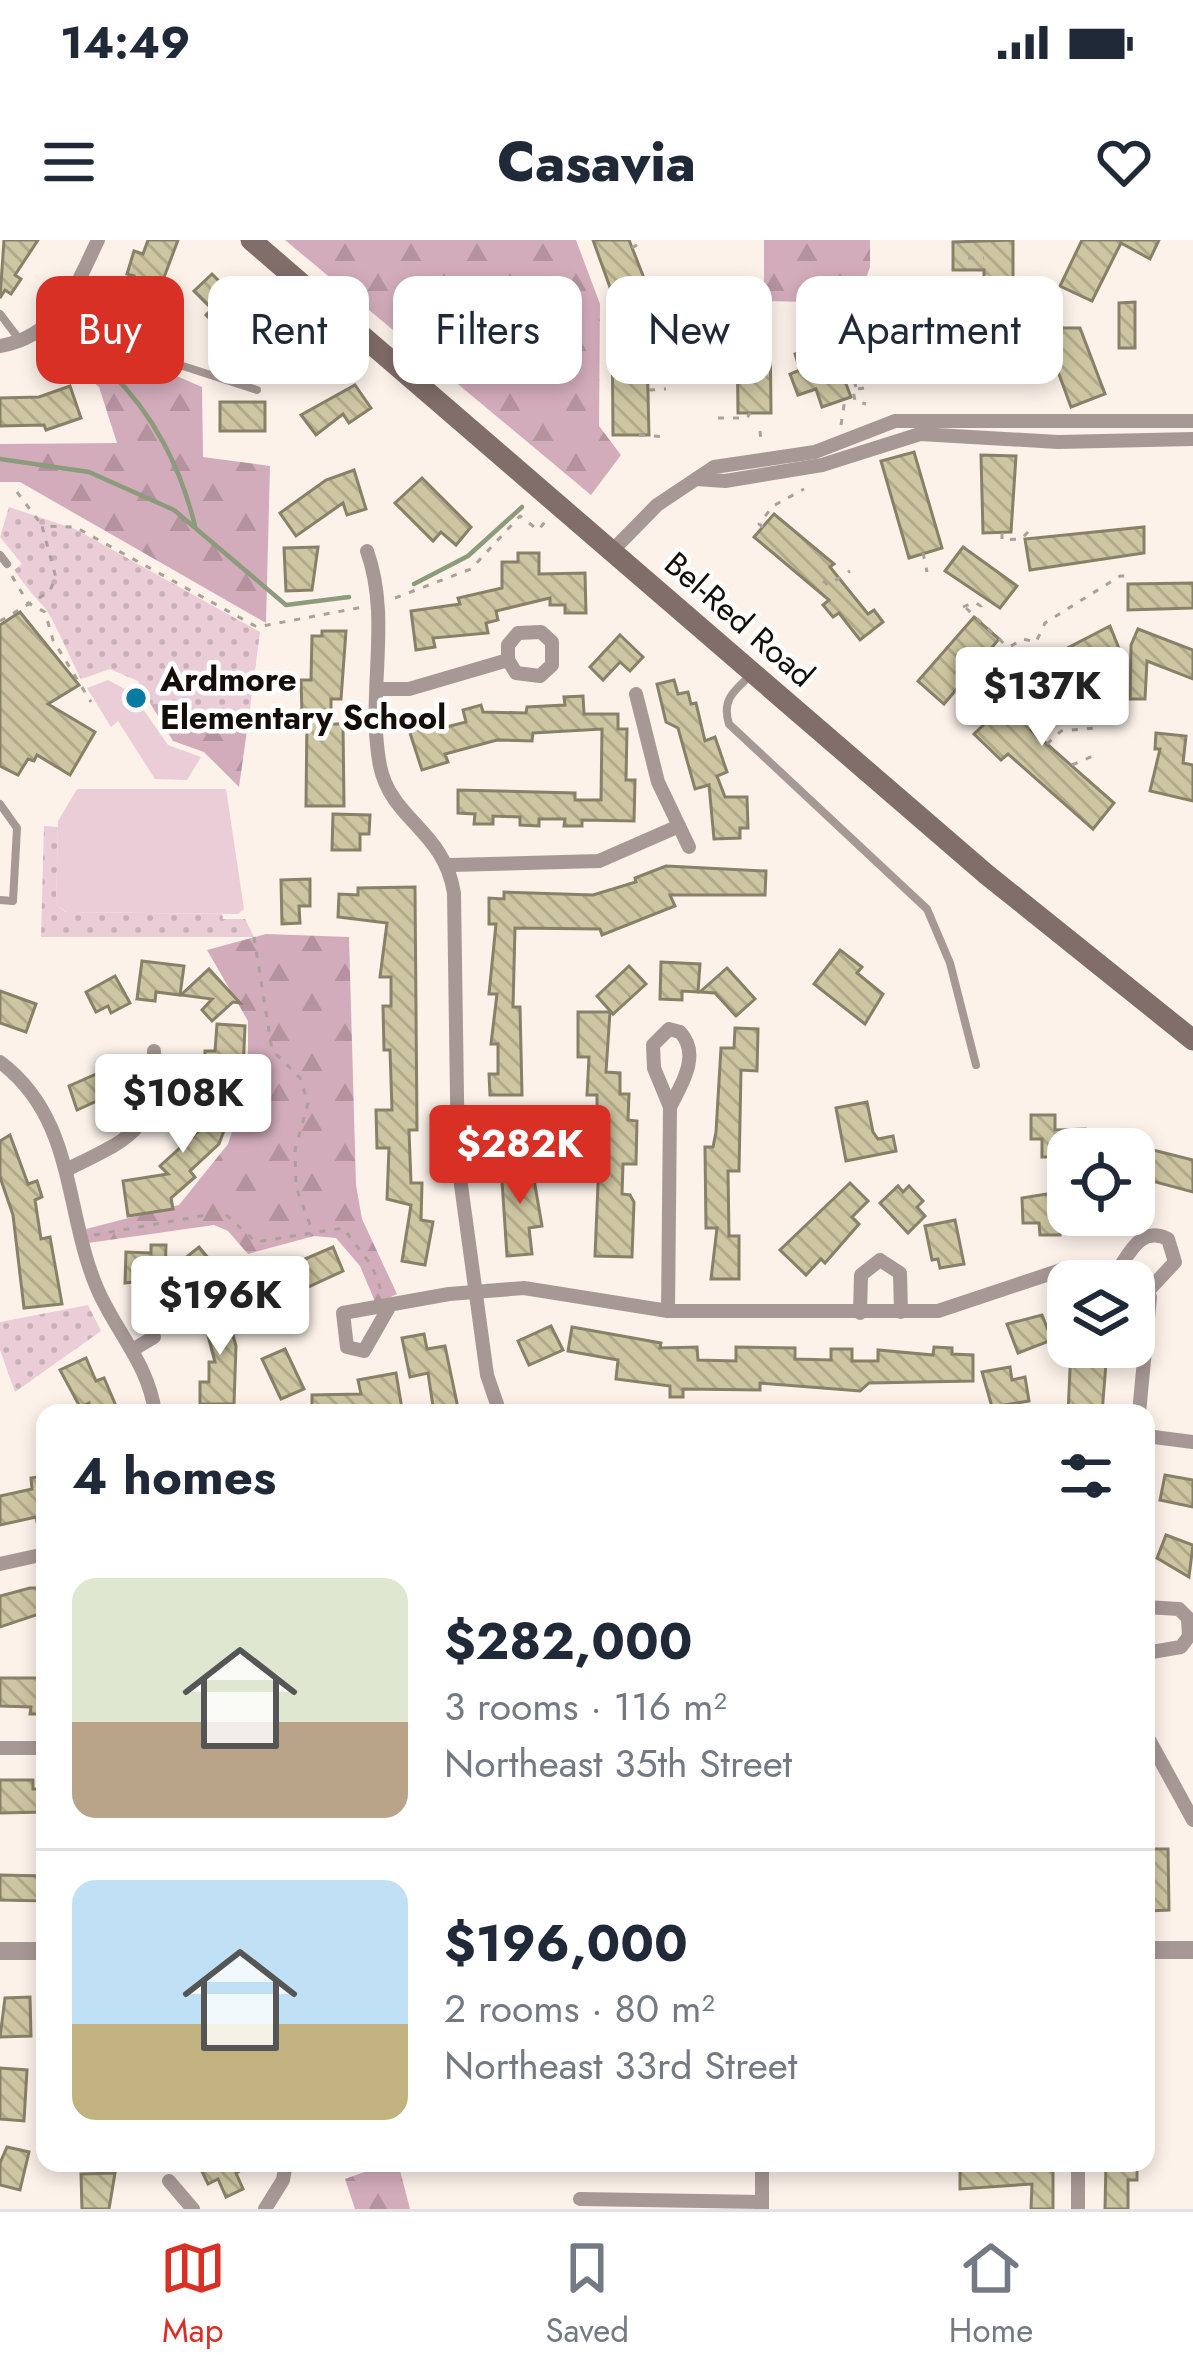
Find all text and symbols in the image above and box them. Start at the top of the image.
text: 14:49 [60,10,190,75]
text: Casavia [497,123,696,201]
icon: menu [36,129,102,195]
icon: heart [1091,129,1157,195]
chip: Buy [36,276,184,384]
chip: Rent [208,276,369,384]
chip: Filters [393,276,582,384]
chip: New [606,276,772,384]
chip: Apartment [796,276,1063,384]
street label: Bel-Red Road [654,541,825,698]
pin: $137K [958,647,1126,749]
place label: Ardmore Elementary School [159,656,446,741]
text: $137K [983,657,1101,714]
marker: Ardmore Elementary School [123,685,149,711]
pin: $108K [99,1054,267,1156]
text: $108K [122,1064,244,1121]
pin: $282K [436,1105,604,1207]
text: $282K [456,1115,584,1172]
map controls [1047,1128,1155,1368]
button: locate [1047,1128,1155,1236]
pin: $196K [136,1256,304,1358]
button: layers [1047,1260,1155,1368]
text: $196K [158,1266,282,1323]
text: 4 homes [72,1439,276,1513]
icon: filters [1053,1443,1119,1509]
text: $282,000 [444,1604,692,1678]
icon: home [168,1626,312,1770]
text: 3 rooms · 116 m² [444,1678,727,1735]
text: Northeast 35th Street [444,1735,792,1792]
text: $196,000 [444,1906,688,1980]
icon: home [168,1928,312,2072]
text: 2 rooms · 80 m² [444,1980,715,2037]
text: Northeast 33rd Street [444,2037,797,2094]
tab: Map [160,2235,226,2354]
tab: Saved [546,2235,629,2354]
tab: Home [949,2235,1033,2354]

